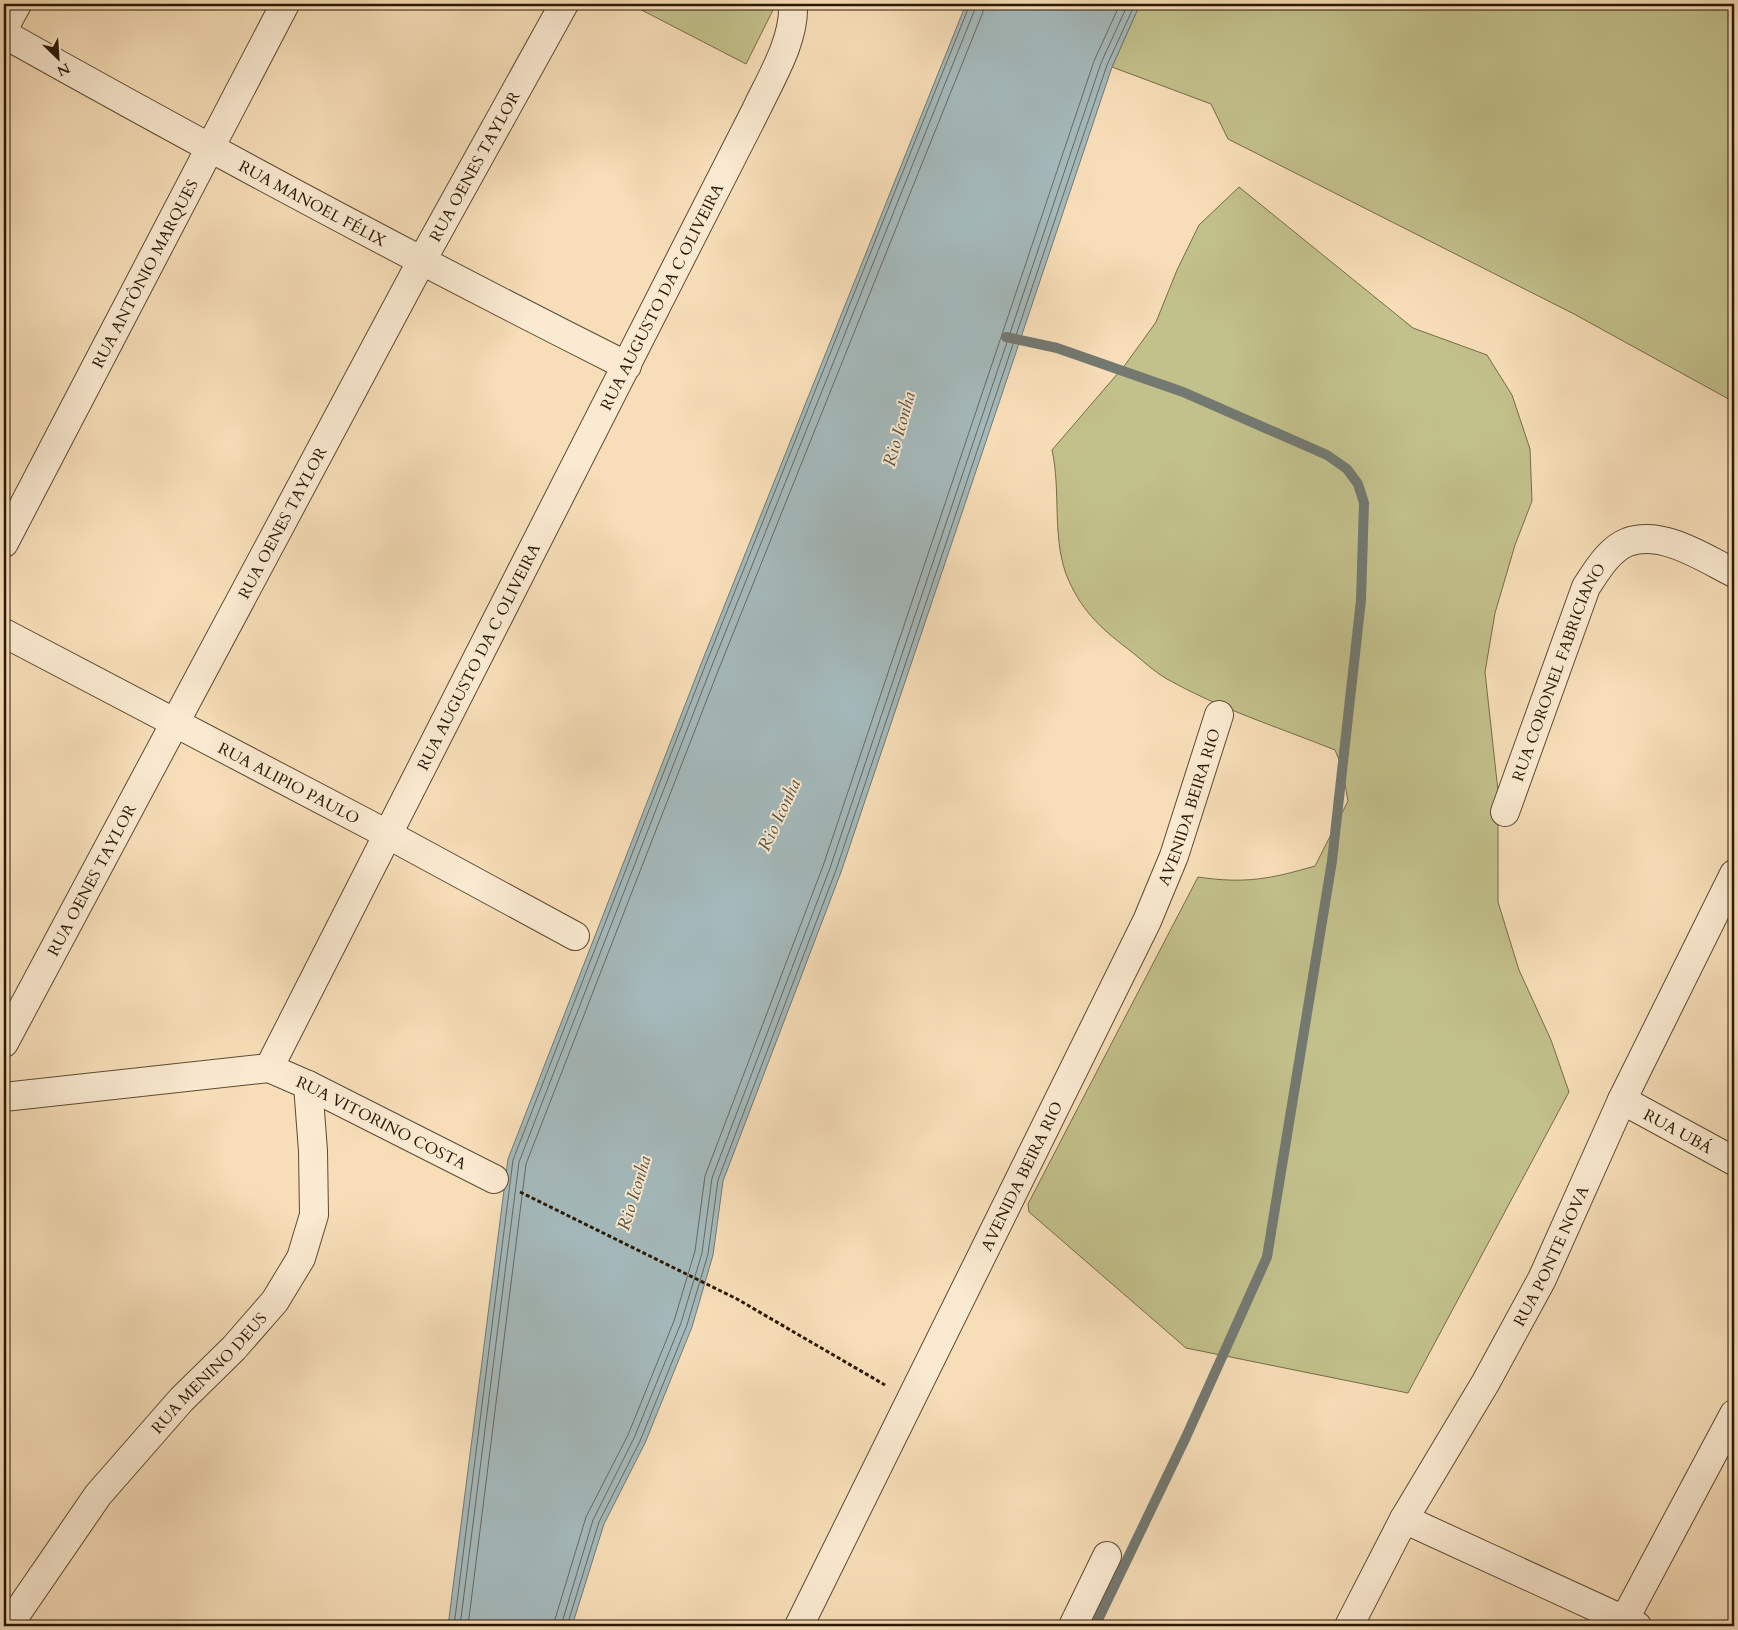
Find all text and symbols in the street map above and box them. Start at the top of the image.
north arrow [32,32,82,82]
text: N [54,58,73,81]
street label: RUA OENES TAYLOR [424,87,526,246]
street label: RUA MANOEL FÉLIX [235,155,390,252]
street label: RUA ANTÔNIO MARQUES [87,176,204,372]
street label: RUA AUGUSTO DA C OLIVEIRA [595,179,729,414]
water label: Rio Iconha [877,389,922,469]
street label: RUA OENES TAYLOR [233,443,332,603]
street label: RUA AUGUSTO DA C OLIVEIRA [412,539,546,774]
street label: RUA CORONEL FABRICIANO [1507,559,1611,784]
street label: AVENIDA BEIRA RIO [1153,726,1226,889]
street label: RUA ALIPIO PAULO [214,737,363,830]
water label: Rio Iconha [752,775,807,855]
street label: RUA OENES TAYLOR [42,801,142,960]
street label: RUA VITORINO COSTA [293,1071,471,1176]
street label: AVENIDA BEIRA RIO [976,1098,1068,1255]
street label: RUA UBÁ [1639,1104,1717,1159]
water label: Rio Iconha [611,1153,658,1233]
street label: RUA PONTE NOVA [1508,1182,1595,1330]
street label: RUA MENINO DEUS [147,1308,272,1439]

